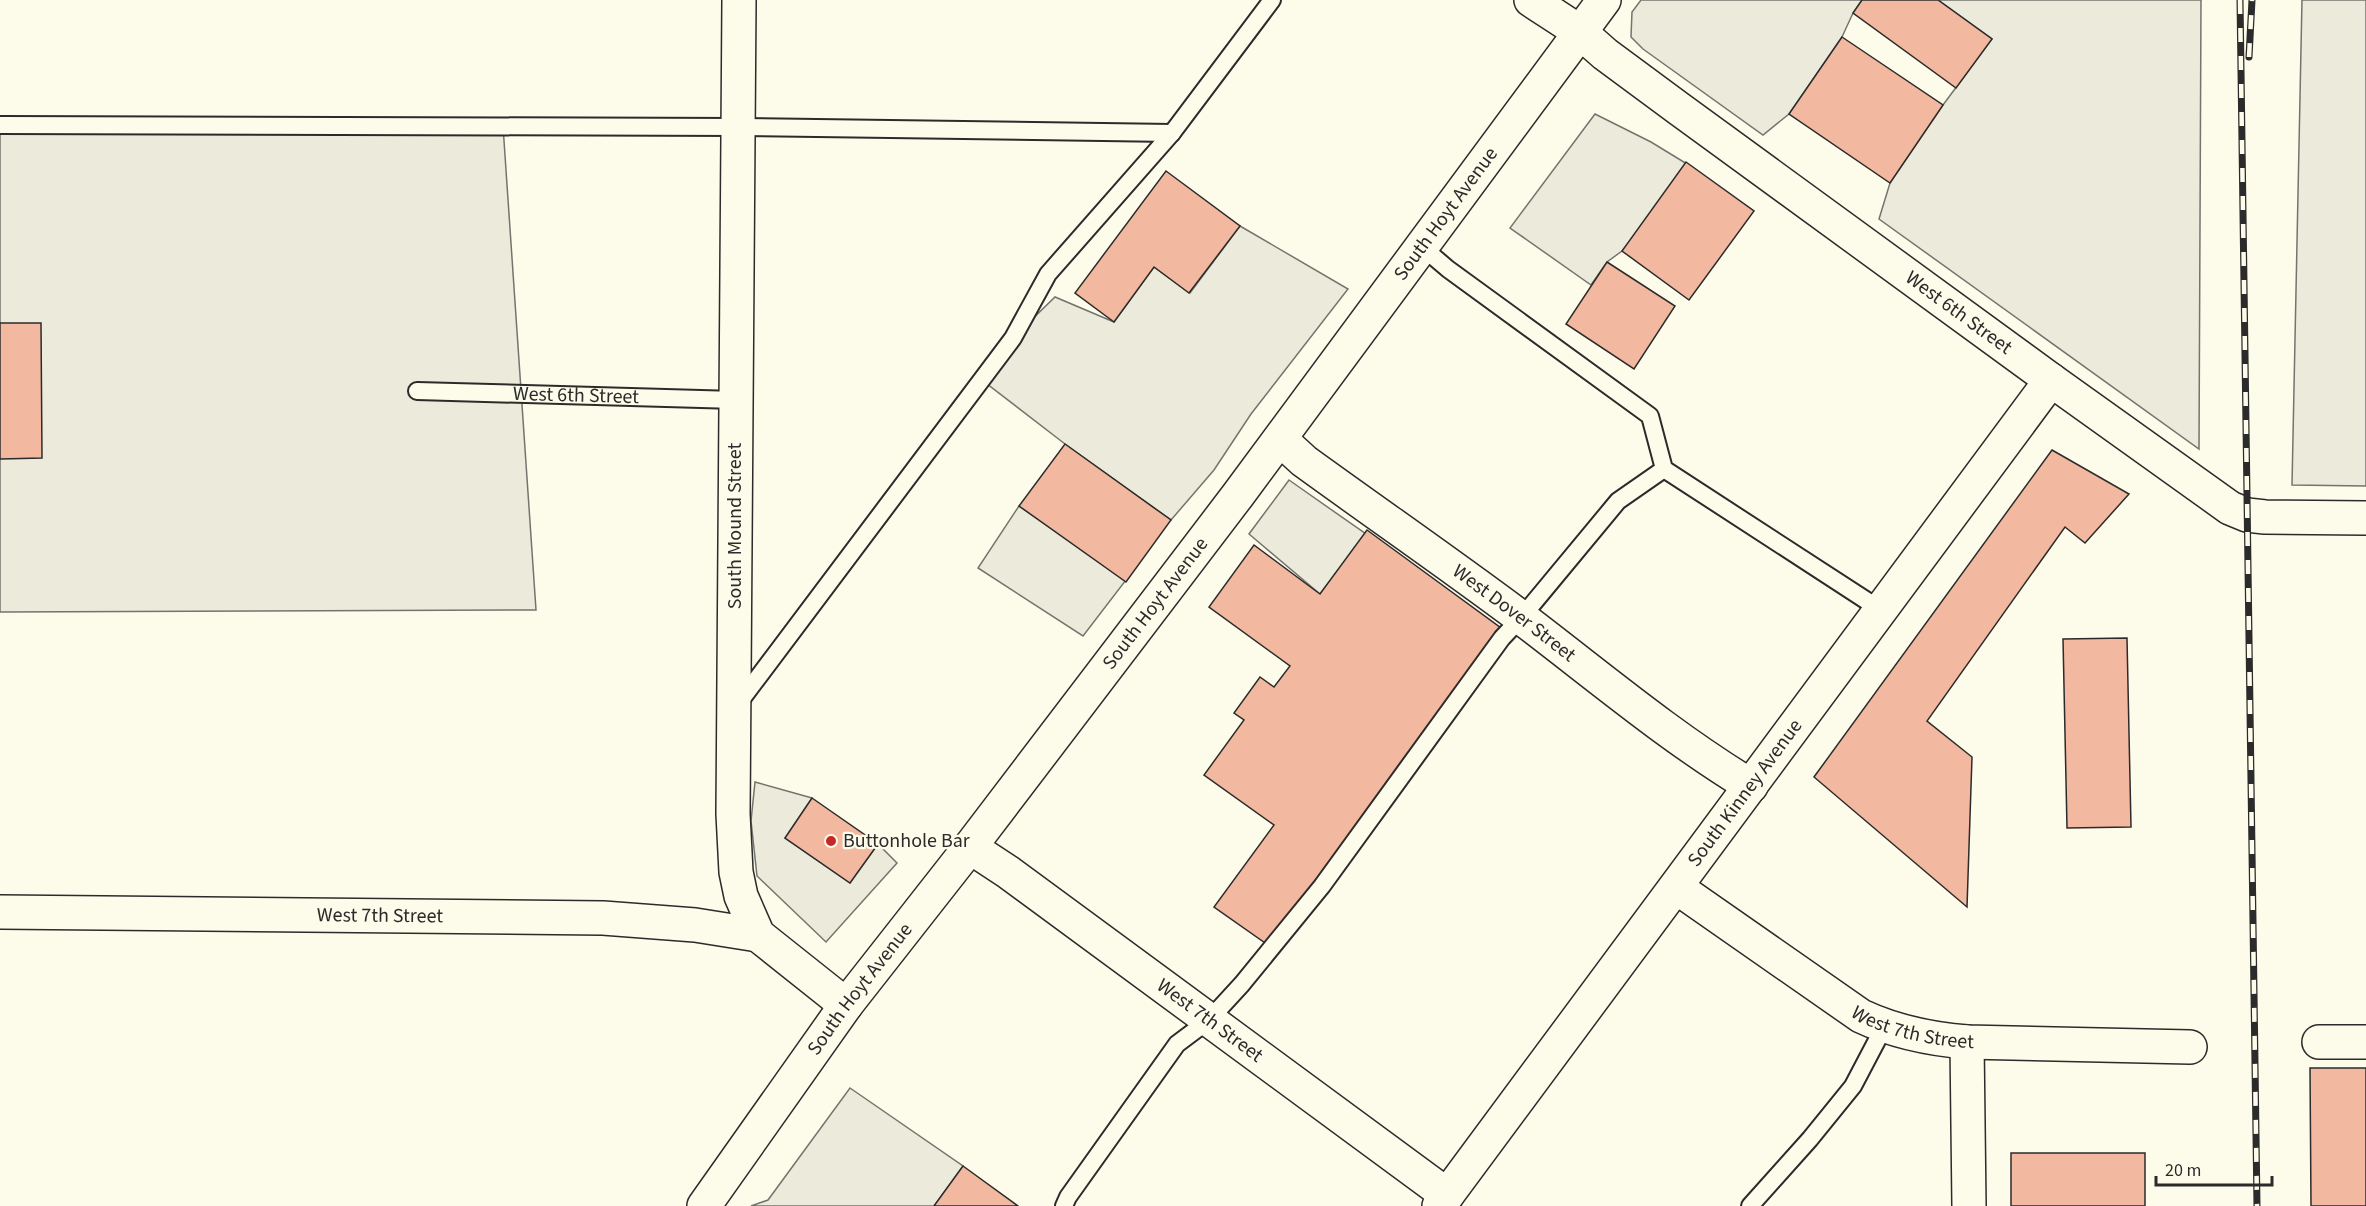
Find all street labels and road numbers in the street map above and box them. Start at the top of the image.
street label: South Hoyt Avenue [1387,141,1505,286]
street label: West 6th Street [1899,264,2018,361]
street label: West 6th Street [512,380,640,411]
street label: South Mound Street [721,443,749,609]
street label: South Hoyt Avenue [1096,531,1215,676]
street label: West Dover Street [1447,558,1582,669]
street label: South Kinney Avenue [1681,713,1809,873]
street label: West 7th Street [317,901,443,930]
street label: South Hoyt Avenue [801,917,919,1061]
street label: West 7th Street [1151,972,1269,1069]
street label: West 7th Street [1845,999,1974,1056]

